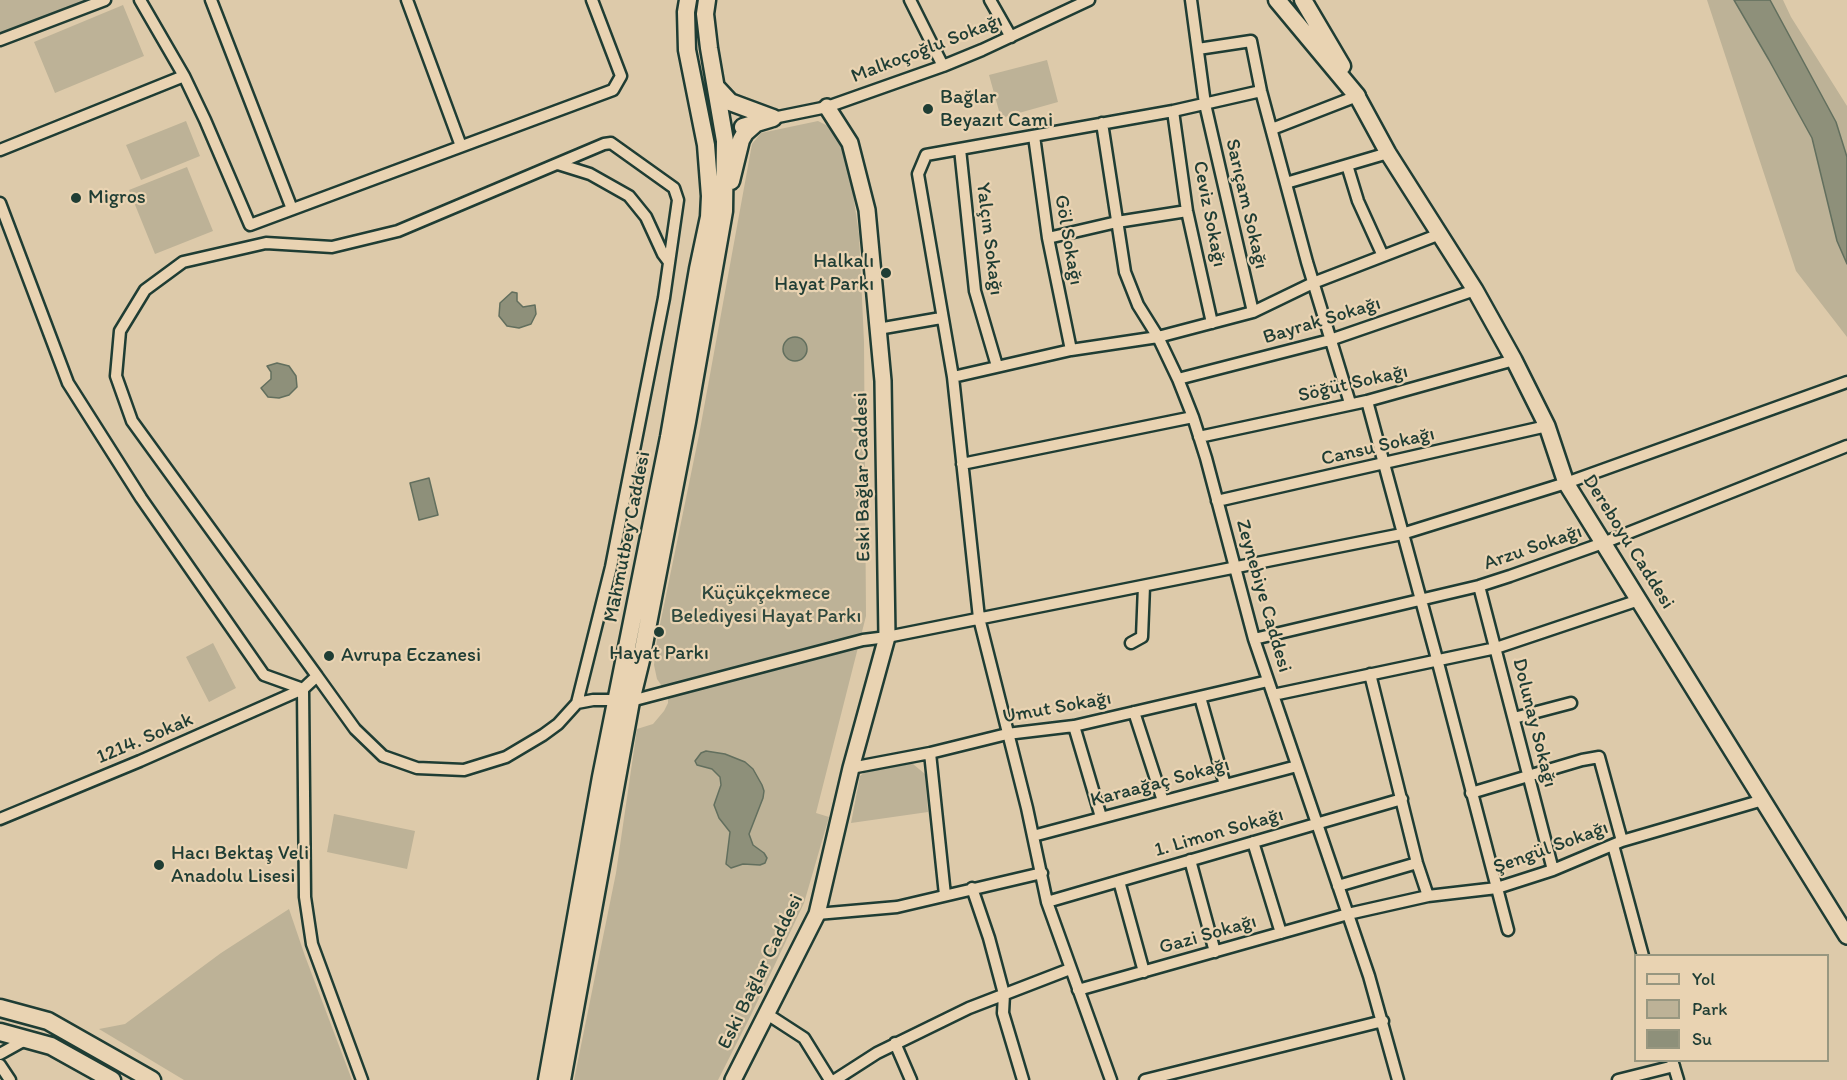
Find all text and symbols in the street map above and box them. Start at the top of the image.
street label: Malkoçoğlu Sokağı [848,9,1006,89]
place label: Bağlar Beyazıt Cami [940,86,1053,133]
marker: Bağlar Beyazıt Cami [921,102,935,116]
street label: Sarıçam Sokağı [1219,137,1273,271]
street label: Ceviz Sokağı [1187,159,1231,269]
street label: Yalçın Sokağı [970,181,1008,297]
place label: Migros [88,186,146,210]
marker: Migros [69,191,83,205]
street label: Göl Sokağı [1048,193,1088,287]
place label: Halkalı Hayat Parkı [774,250,874,297]
marker: Halkalı Hayat Parkı [879,266,893,280]
street label: Bayrak Sokağı [1260,292,1384,350]
street label: Söğüt Sokağı [1296,360,1410,408]
street label: Eski Bağlar Caddesi [850,392,876,562]
street label: Cansu Sokağı [1319,422,1437,472]
street label: Mahmutbey Caddesi [600,449,656,625]
street label: Dereboyu Caddesi [1577,470,1679,614]
street label: Zeynebiye Caddesi [1230,517,1296,675]
street label: Arzu Sokağı [1481,520,1585,576]
park label: Küçükçekmece Belediyesi Hayat Parkı [671,582,861,629]
marker: Hayat Parkı [652,625,666,639]
place label: Hayat Parkı [609,642,709,666]
place label: Avrupa Eczanesi [341,644,481,668]
marker: Avrupa Eczanesi [322,649,336,663]
street label: Dolunay Sokağı [1506,656,1562,790]
street label: Umut Sokağı [1001,687,1113,729]
street label: 1214. Sokak [93,708,197,770]
street label: Karaağaç Sokağı [1088,753,1232,813]
street label: 1. Limon Sokağı [1152,803,1286,863]
street label: Şengül Sokağı [1490,816,1612,880]
place label: Hacı Bektaş Veli Anadolu Lisesi [171,842,309,889]
marker: Hacı Bektaş Veli Anadolu Lisesi [152,858,166,872]
street label: Eski Bağlar Caddesi [713,891,809,1053]
street label: Gazi Sokağı [1157,910,1259,960]
legend [1634,954,1829,1062]
text: Yol [1692,968,1715,990]
text: Park [1692,998,1727,1020]
text: Su [1692,1028,1712,1050]

